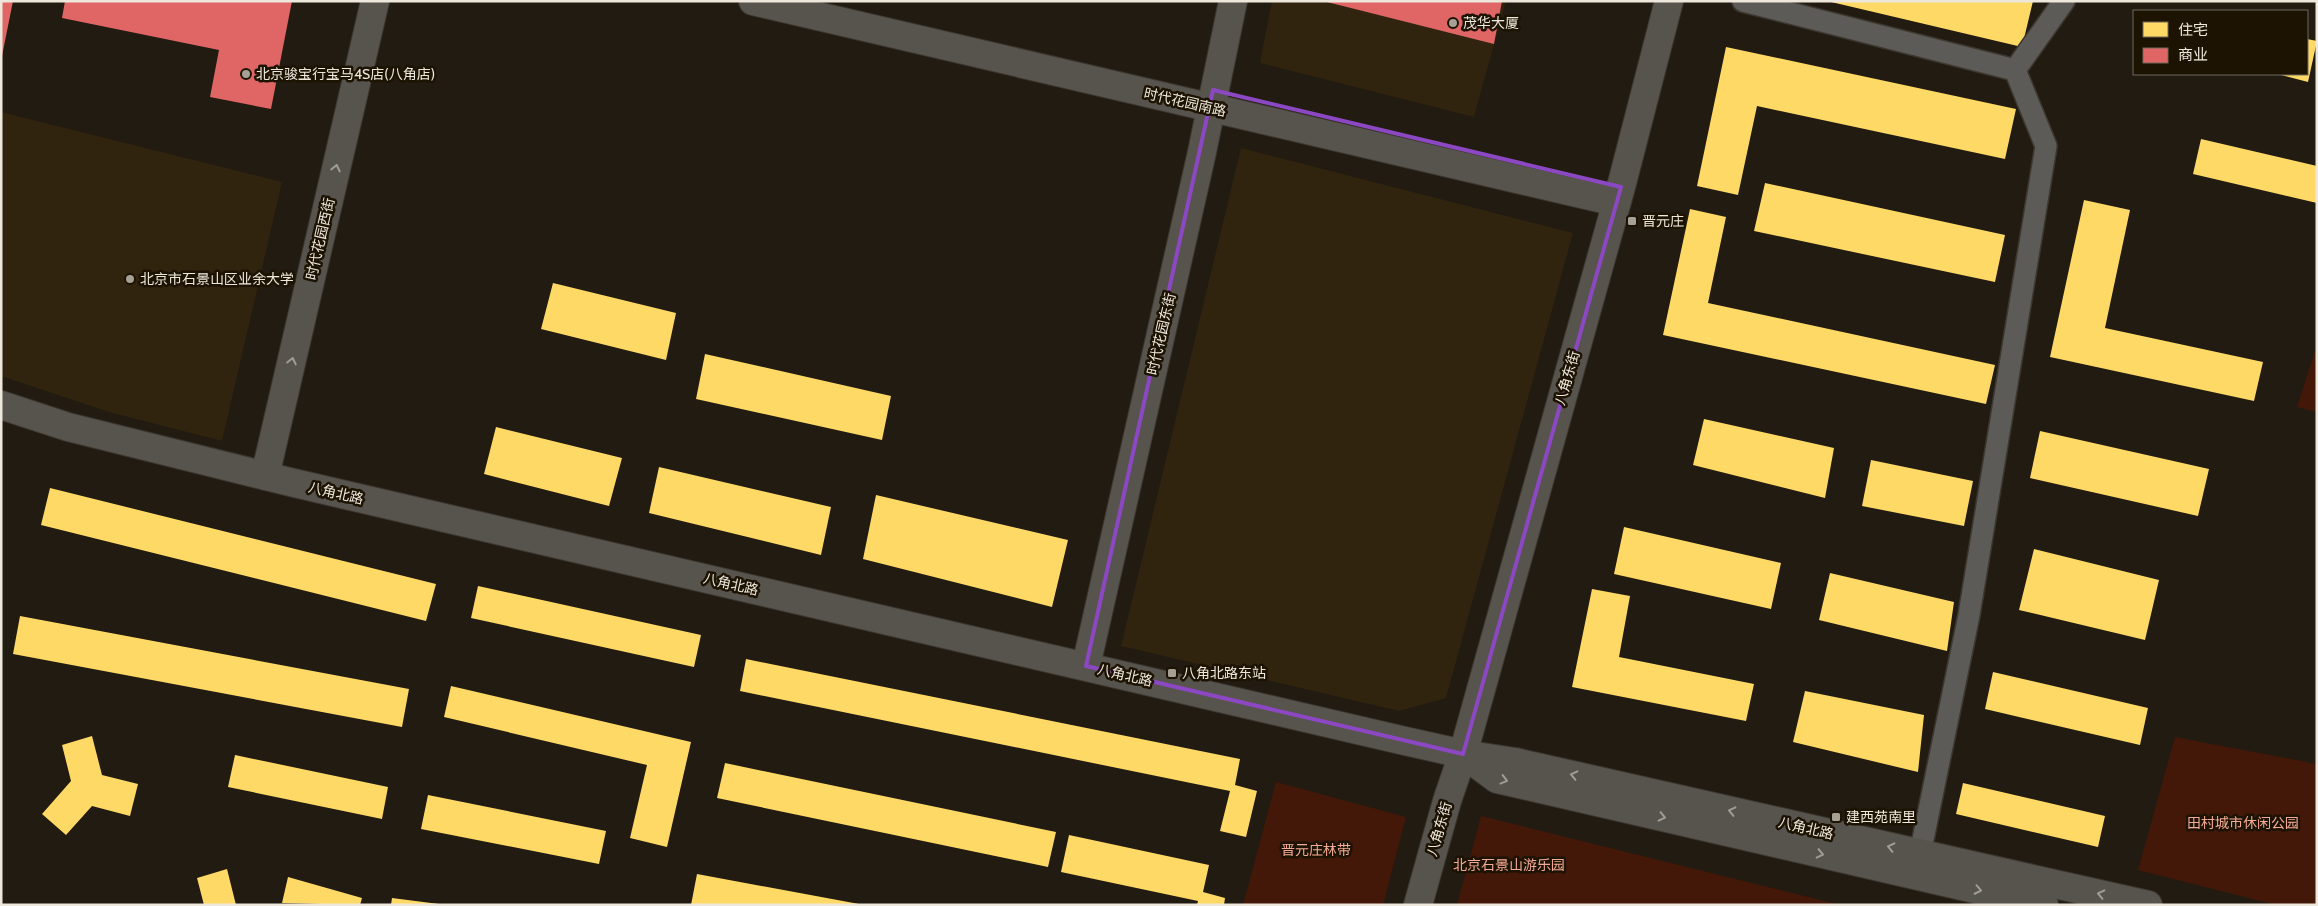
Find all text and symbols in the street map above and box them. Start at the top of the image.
legend [2133,10,2308,75]
place label: 茂华大厦 [1463,14,1519,32]
marker: 茂华大厦 [1447,17,1459,29]
text: 住宅 [2178,21,2208,39]
text: 商业 [2178,46,2208,64]
place label: 北京骏宝行宝马4S店(八角店) [256,65,435,83]
marker: 北京骏宝行宝马4S店(八角店) [240,68,252,80]
street label: 时代花园南路 [1142,84,1228,120]
one-way arrow [330,164,341,173]
street label: 时代花园西街 [302,196,338,282]
place label: 晋元庄 [1642,212,1684,230]
marker: 晋元庄 [1626,215,1638,227]
place label: 北京市石景山区业余大学 [140,270,294,288]
marker: 北京市石景山区业余大学 [124,273,136,285]
street label: 时代花园东街 [1143,291,1179,377]
street label: 八角东街 [1551,349,1583,407]
one-way arrow [286,356,297,365]
street label: 八角北路 [307,478,365,508]
street label: 八角北路 [702,569,760,599]
street label: 八角北路 [1096,660,1154,690]
place label: 八角北路东站 [1182,664,1266,682]
marker: 八角北路东站 [1166,667,1178,679]
one-way arrow [1569,770,1578,781]
one-way arrow [1499,774,1508,785]
street label: 八角东街 [1423,800,1455,858]
one-way arrow [1728,806,1737,817]
place label: 建西苑南里 [1846,808,1916,826]
one-way arrow [1657,811,1666,822]
marker: 建西苑南里 [1830,811,1842,823]
street label: 八角北路 [1777,813,1835,843]
park label: 田村城市休闲公园 [2187,814,2299,832]
park label: 晋元庄林带 [1281,841,1351,859]
one-way arrow [1886,842,1895,853]
one-way arrow [1815,848,1824,859]
park label: 北京石景山游乐园 [1453,856,1565,874]
one-way arrow [1974,884,1983,895]
one-way arrow [2096,889,2105,900]

